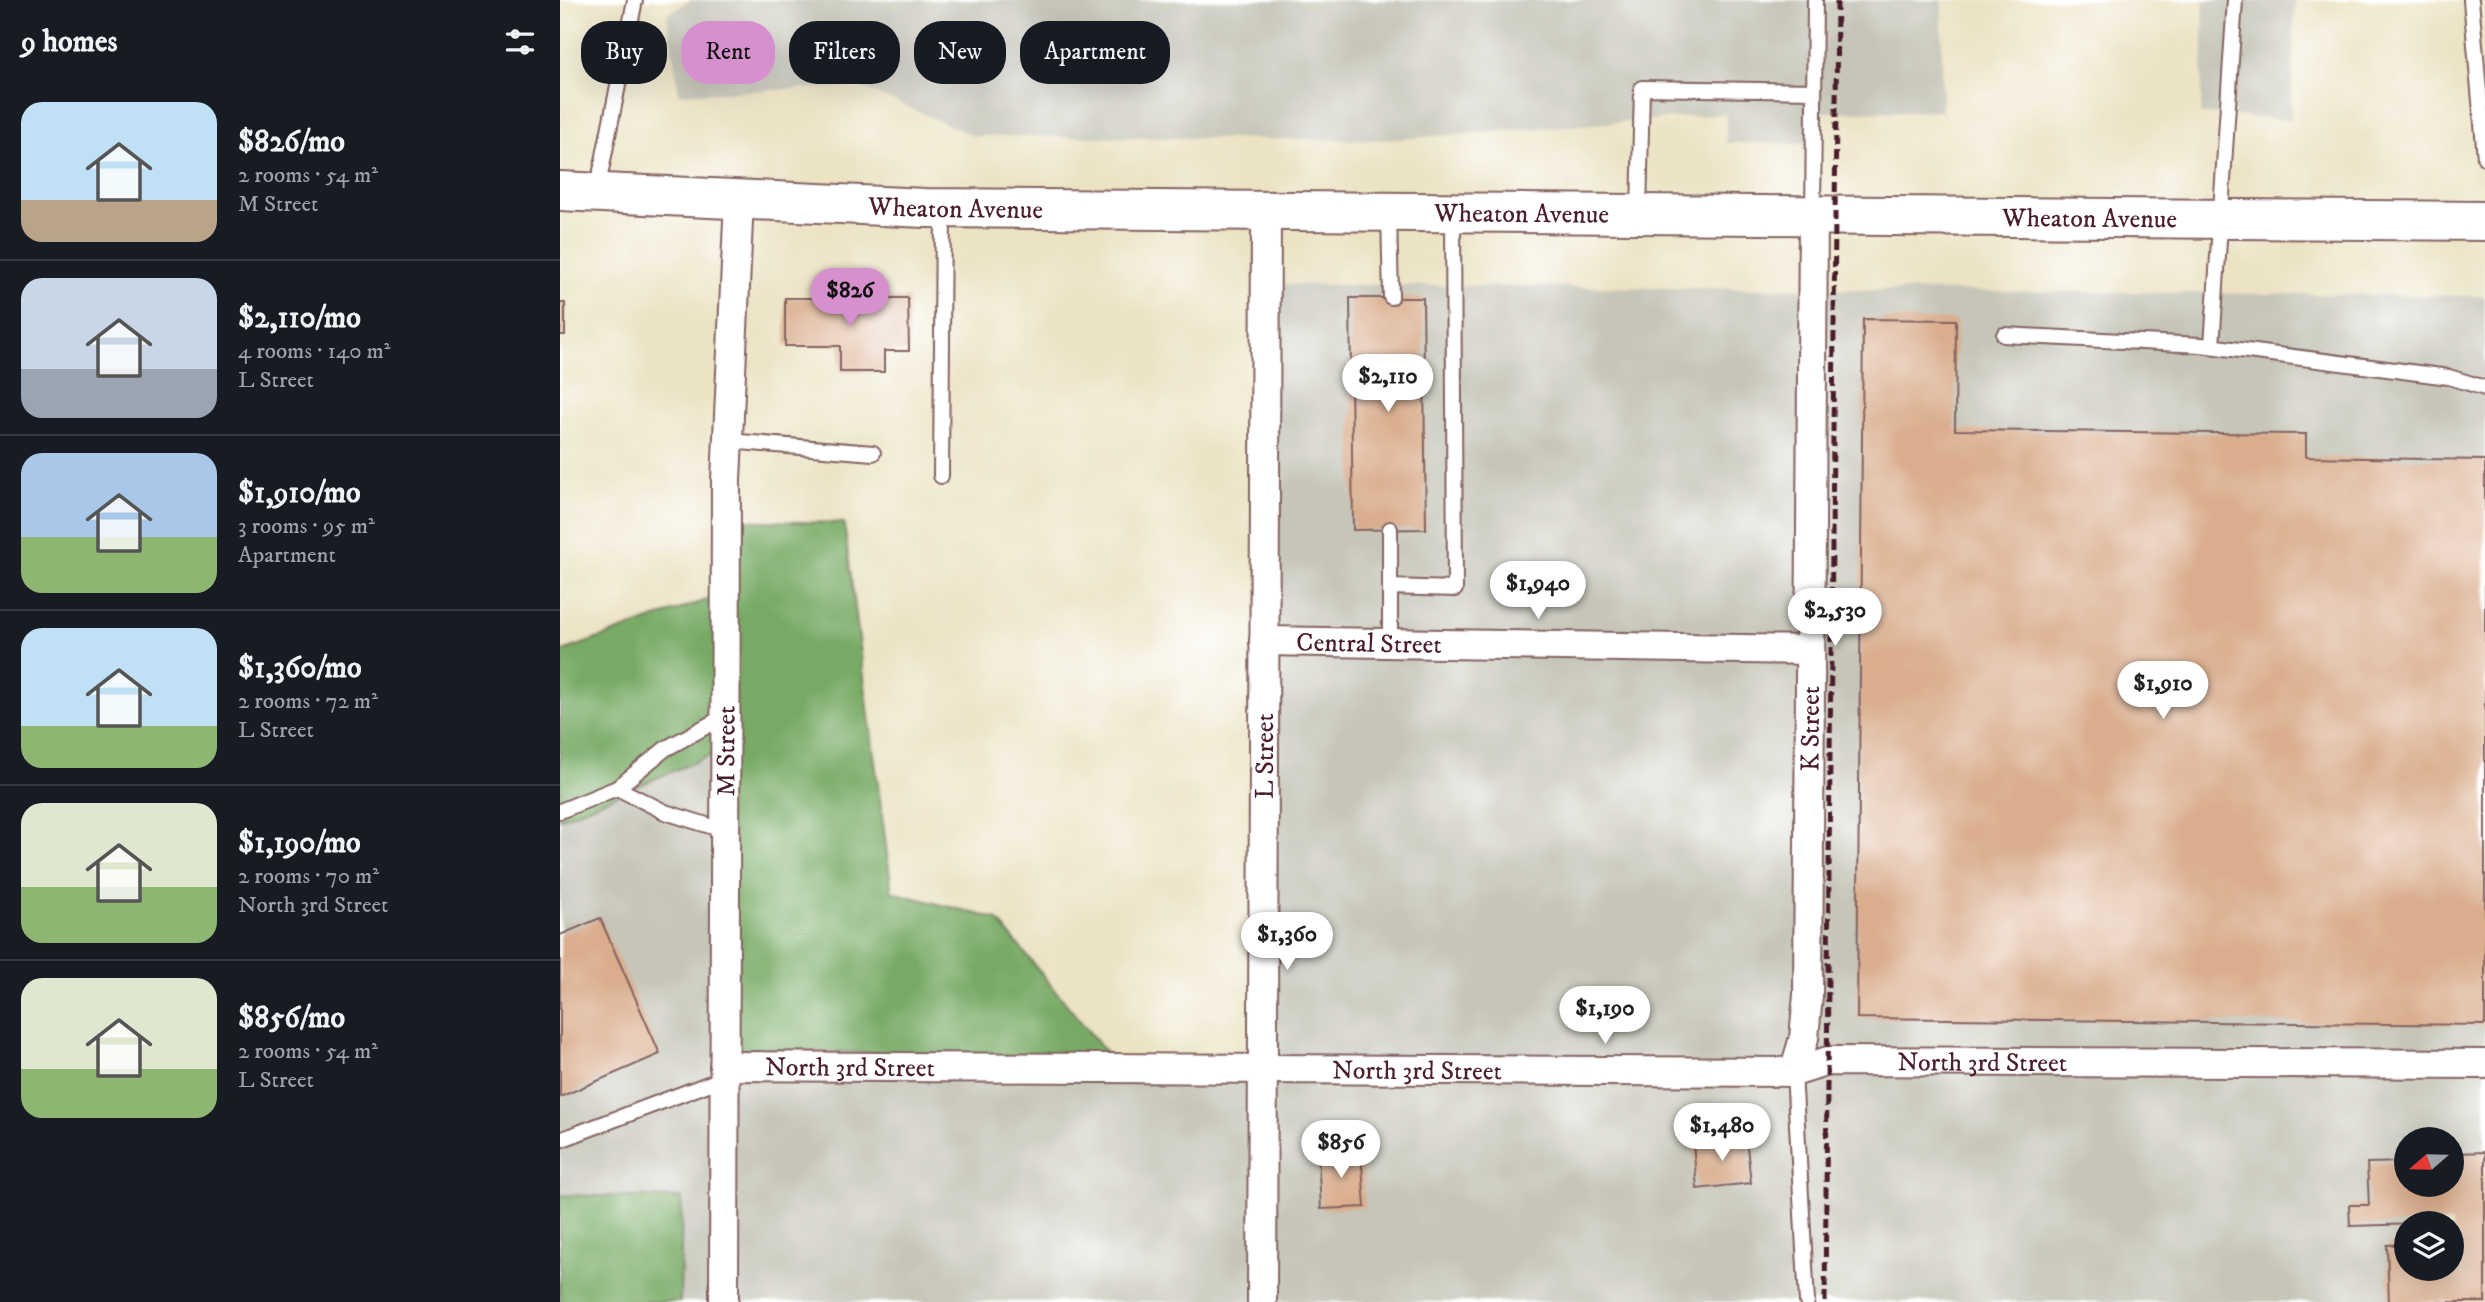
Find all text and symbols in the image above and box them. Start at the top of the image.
chip: Buy [581,21,667,84]
chip: Rent [681,21,775,84]
chip: Filters [789,21,900,84]
chip: New [914,21,1006,84]
chip: Apartment [1020,21,1170,84]
icon: filters [501,23,539,61]
text: 9 homes [21,24,118,61]
text: $826/mo [238,124,345,161]
icon: home [77,130,161,214]
text: 2 rooms · 54 m² [238,161,378,190]
text: M Street [238,190,318,219]
street label: Wheaton Avenue [866,190,1043,227]
street label: Wheaton Avenue [1433,197,1609,232]
street label: Wheaton Avenue [2001,202,2177,236]
pin: $826 [809,268,891,328]
text: $826 [826,276,874,305]
text: $2,110/mo [238,300,361,337]
icon: home [77,306,161,390]
text: 4 rooms · 140 m² [238,337,391,366]
pin: $2,110 [1331,354,1445,414]
text: $2,110 [1358,362,1418,391]
text: L Street [238,366,314,395]
text: $1,910/mo [238,475,361,512]
icon: home [77,481,161,565]
text: 3 rooms · 95 m² [238,512,375,541]
text: Apartment [238,541,336,570]
pin: $1,940 [1481,562,1595,621]
text: $1,940 [1506,569,1570,598]
pin: $2,530 [1778,588,1892,648]
text: $2,530 [1804,596,1866,625]
street label: Central Street [1296,627,1442,662]
text: $1,360/mo [238,650,362,687]
icon: home [77,656,161,740]
pin: $1,910 [2106,662,2220,721]
text: $1,910 [2133,669,2193,698]
street label: K Street [1794,686,1828,771]
text: 2 rooms · 72 m² [238,687,378,716]
street label: M Street [710,706,743,796]
street label: L Street [1249,713,1282,799]
text: L Street [238,716,314,745]
text: $1,190/mo [238,825,361,862]
icon: home [77,831,161,915]
text: 2 rooms · 70 m² [238,862,379,891]
text: North 3rd Street [238,891,388,920]
pin: $1,360 [1230,912,1344,972]
text: $1,360 [1257,920,1317,949]
pin: $1,190 [1548,986,1662,1046]
text: $1,190 [1575,994,1635,1023]
text: $856/mo [238,1000,345,1037]
icon: home [77,1006,161,1090]
text: 2 rooms · 54 m² [238,1037,378,1066]
street label: North 3rd Street [1897,1046,2067,1080]
street label: North 3rd Street [765,1051,935,1085]
street label: North 3rd Street [1332,1054,1502,1088]
text: L Street [238,1066,314,1095]
pin: $1,480 [1665,1104,1779,1163]
text: $1,480 [1690,1111,1754,1140]
pin: $856 [1300,1120,1382,1180]
north arrow [2394,1127,2464,1197]
map controls [2394,1127,2464,1281]
text: $856 [1317,1128,1365,1157]
button: layers [2394,1211,2464,1281]

